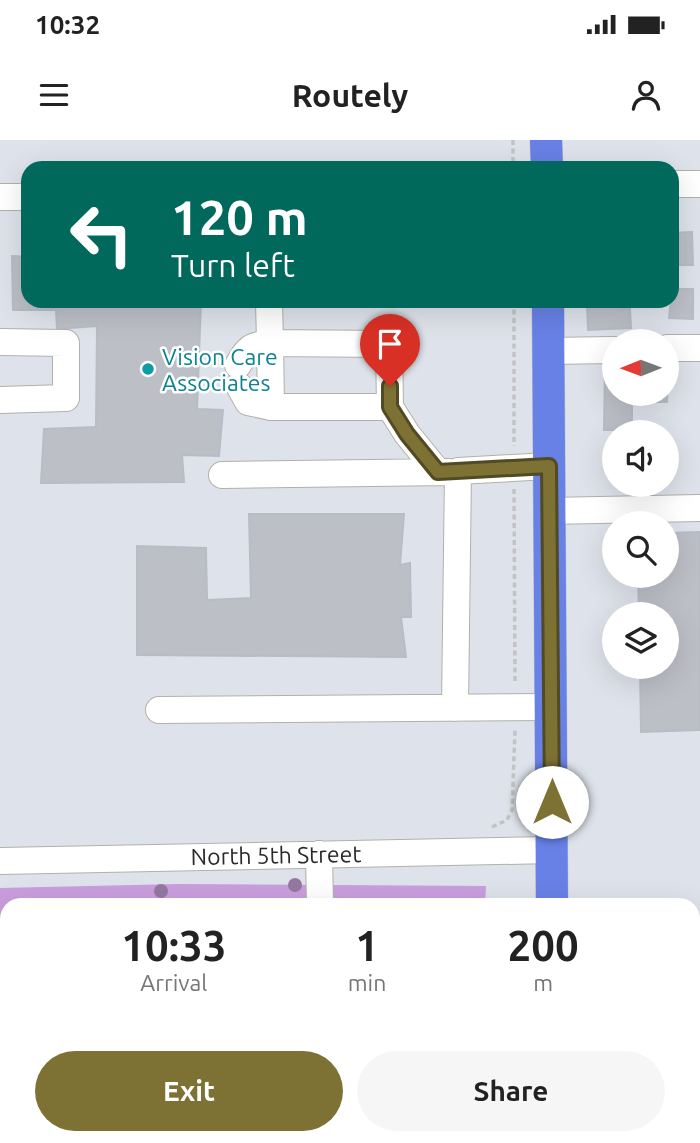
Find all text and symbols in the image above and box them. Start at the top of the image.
text: 10:32 [35,10,100,39]
icon: menu [35,76,73,114]
icon: person [627,76,665,114]
text: Routely [292,77,408,113]
icon: left [56,189,147,280]
text: 120 m [171,189,308,244]
text: Turn left [171,247,295,283]
pin [360,314,420,386]
icon: arrive [371,325,409,363]
north arrow [602,329,679,406]
map controls [602,329,679,679]
place label: Vision Care Associates [162,344,278,395]
marker: Vision Care Associates [140,361,156,377]
button: sound [602,420,679,497]
button: search [602,511,679,588]
button: layers [602,602,679,679]
position arrow [515,765,589,839]
street label: North 5th Street [190,841,362,869]
text: 10:33 [121,922,226,969]
text: 1 [355,922,379,969]
text: 200 [508,922,579,969]
text: Arrival [140,970,207,995]
text: min [348,970,386,995]
text: m [533,970,553,995]
button: Exit [35,1051,343,1131]
button: Share [357,1051,665,1131]

